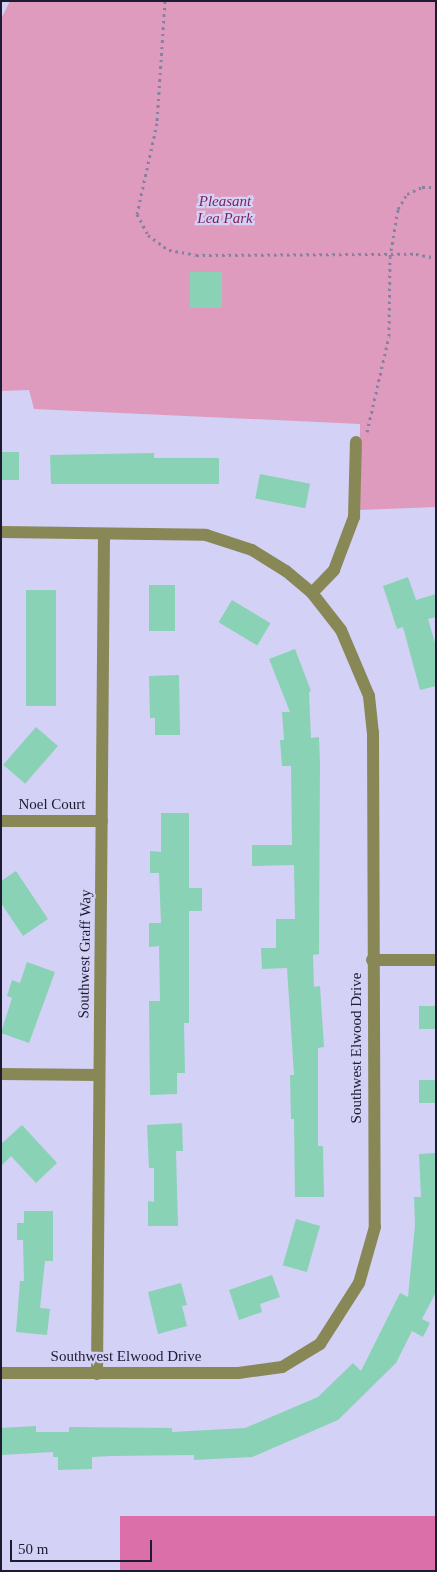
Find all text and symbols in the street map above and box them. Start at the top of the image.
park label: Pleasant Lea Park [197,192,253,227]
street label: Noel Court [18,796,86,814]
street label: Southwest Graff Way [75,889,95,1019]
street label: Southwest Elwood Drive [348,973,366,1123]
street label: Southwest Elwood Drive [51,1348,201,1366]
scale bar [12,1530,155,1562]
text: 50 m [18,1541,48,1557]

